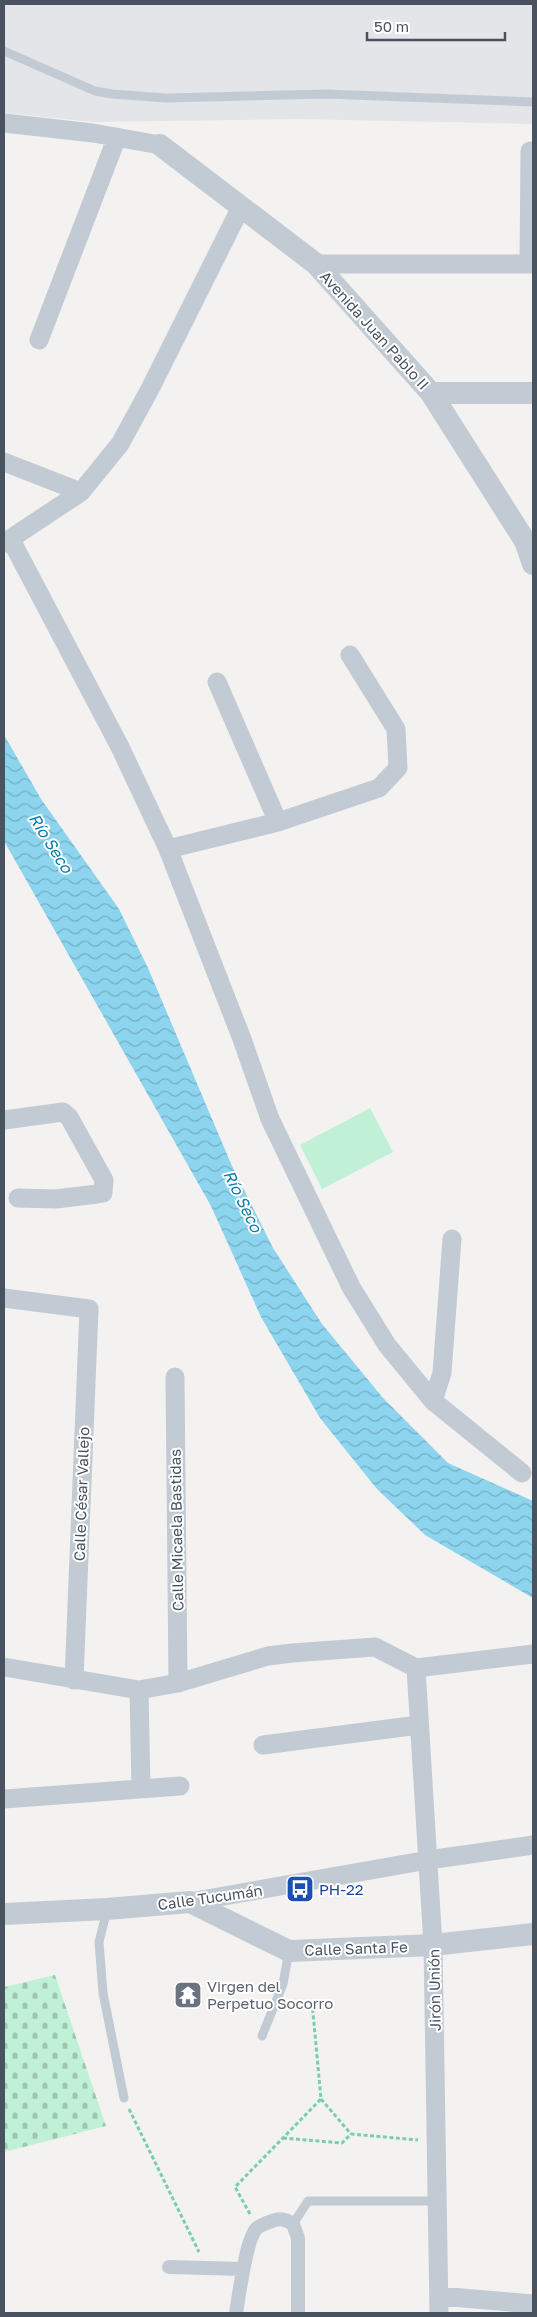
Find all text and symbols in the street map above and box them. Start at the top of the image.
scale bar [367,10,504,42]
text: 50 m [374,17,409,35]
street label: Avenida Juan Pablo II [317,267,433,393]
water label: Río Seco [25,809,78,878]
water label: Río Seco [219,1167,267,1237]
street label: Calle César Vallejo [70,1427,92,1561]
street label: Calle Micaela Bastidas [166,1449,186,1611]
bus stop icon: PH-22 [285,1874,315,1904]
place label: PH-22 [319,1880,363,1898]
street label: Calle Tucumán [156,1881,264,1913]
street label: Calle Santa Fe [304,1937,408,1959]
street label: Jirón Unión [424,1949,444,2031]
place label: Virgen del Perpetuo Socorro [207,1977,333,2012]
temple icon: Virgen del Perpetuo Socorro [173,1980,203,2010]

